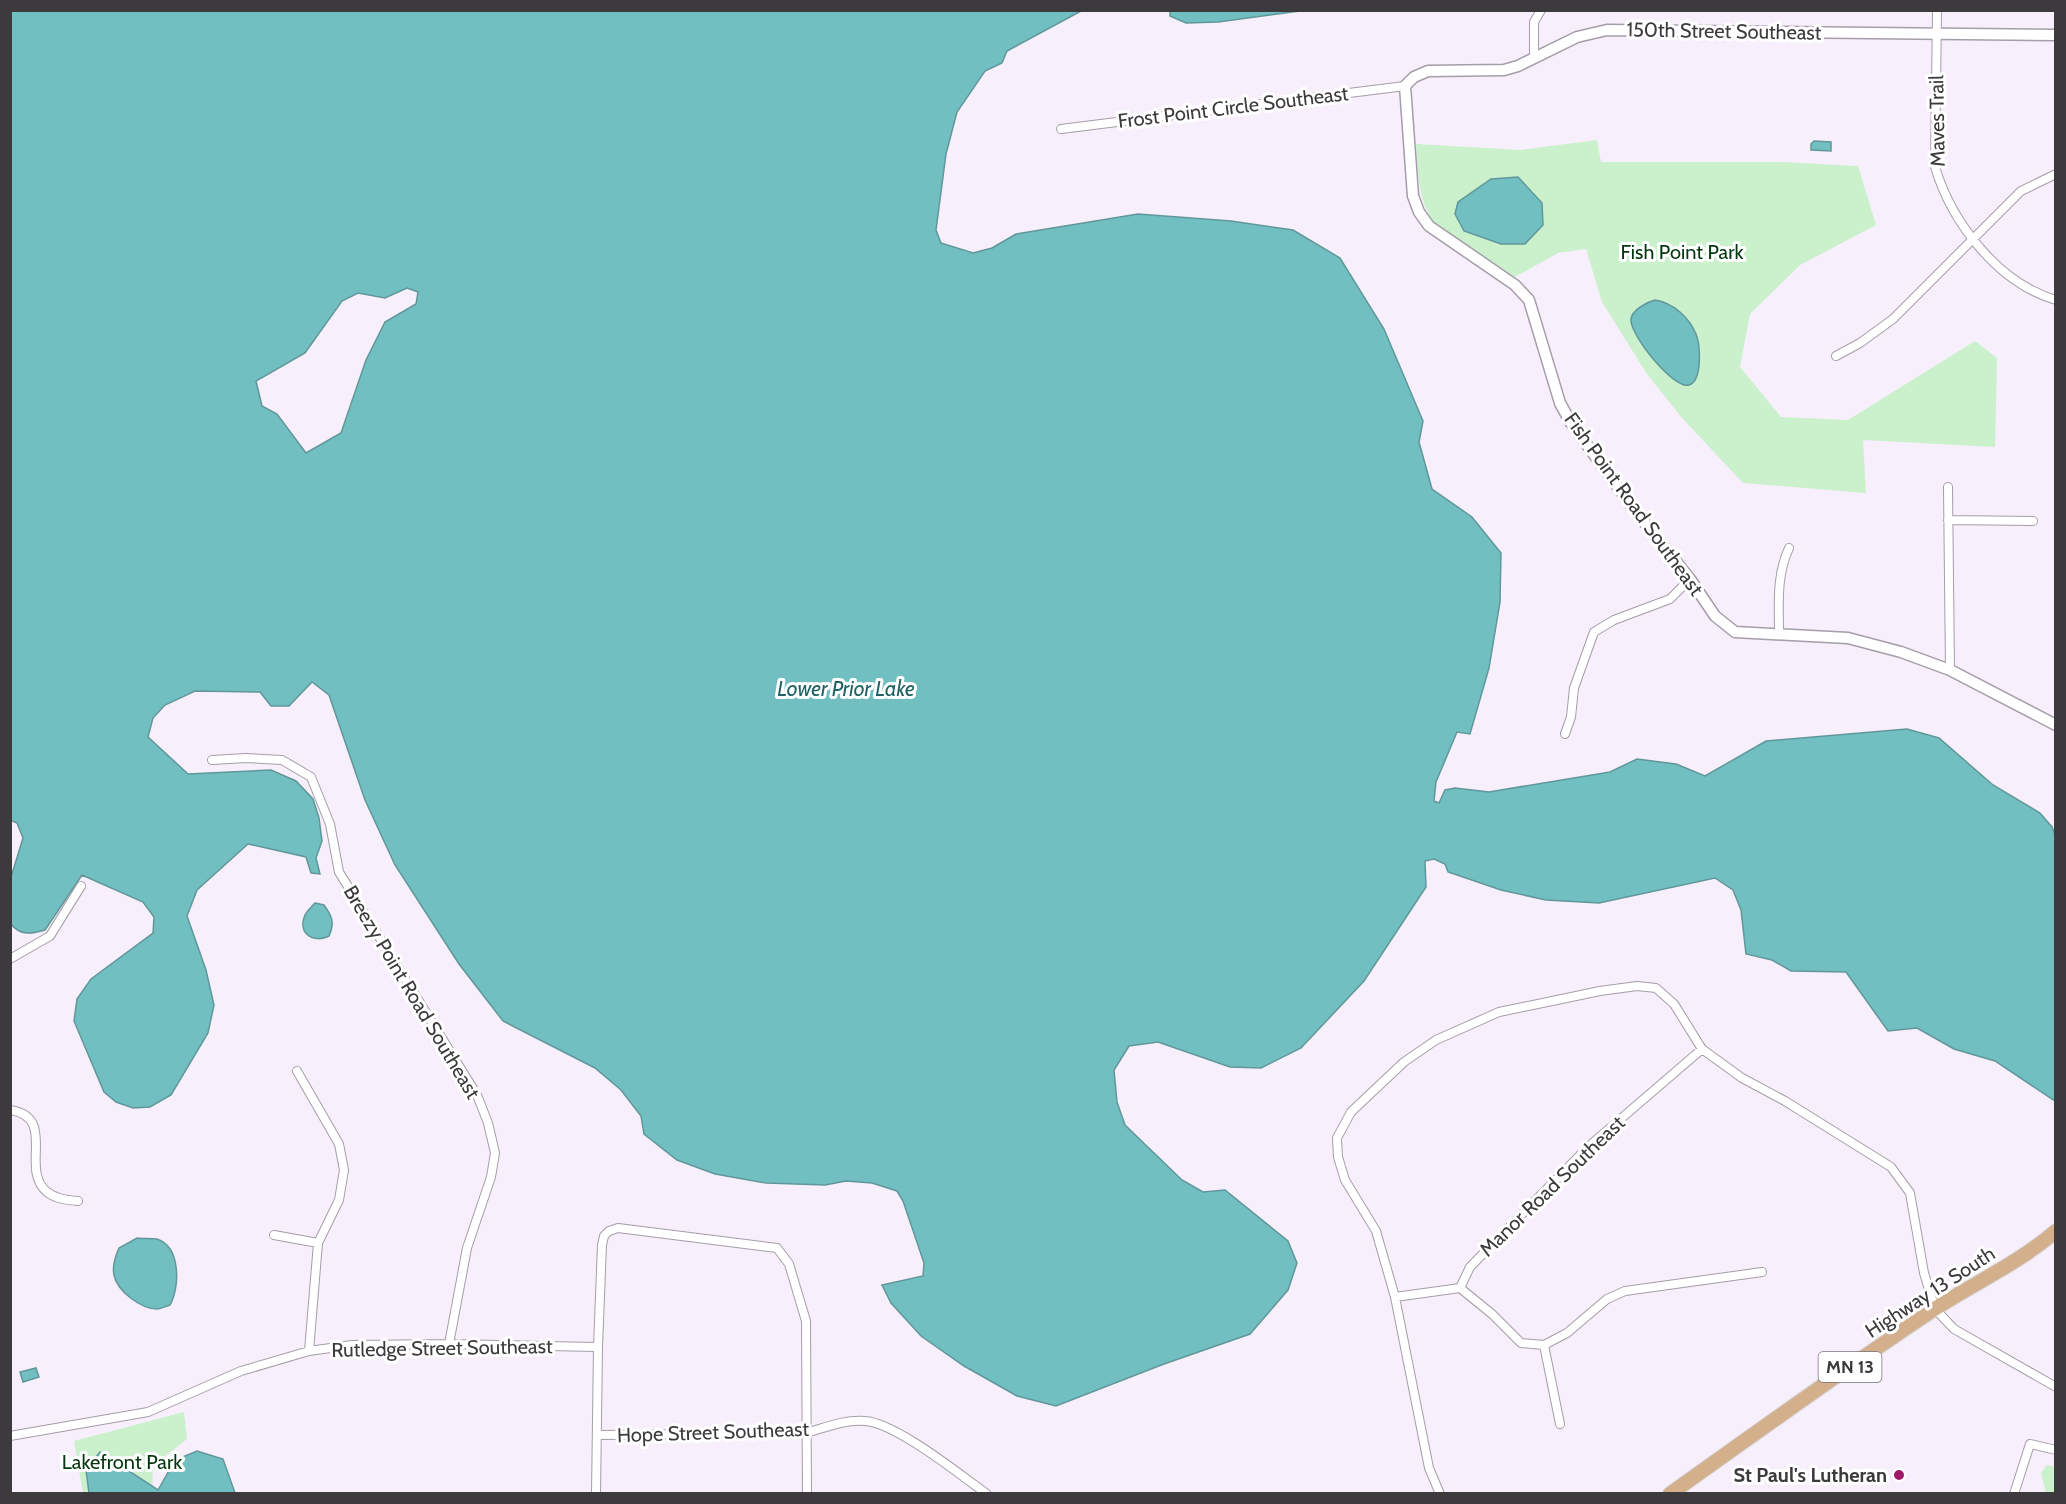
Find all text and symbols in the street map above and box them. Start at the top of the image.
street label: 150th Street Southeast [1626,17,1822,45]
street label: Maves Trail [1924,75,1950,167]
street label: Frost Point Circle Southeast [1116,81,1350,133]
park label: Fish Point Park [1621,240,1743,264]
street label: Fish Point Road Southeast [1560,408,1709,600]
water label: Lower Prior Lake [777,676,915,701]
street label: Breezy Point Road Southeast [339,881,485,1103]
street label: Manor Road Southeast [1475,1110,1630,1261]
street label: Highway 13 South [1861,1241,1999,1343]
street label: Rutledge Street Southeast [331,1334,553,1362]
road number: MN 13 [1818,1352,1882,1382]
street label: Hope Street Southeast [617,1417,810,1447]
park label: Lakefront Park [62,1450,182,1474]
place label: St Paul's Lutheran [1734,1463,1887,1487]
marker: St Paul's Lutheran [1892,1468,1906,1482]

